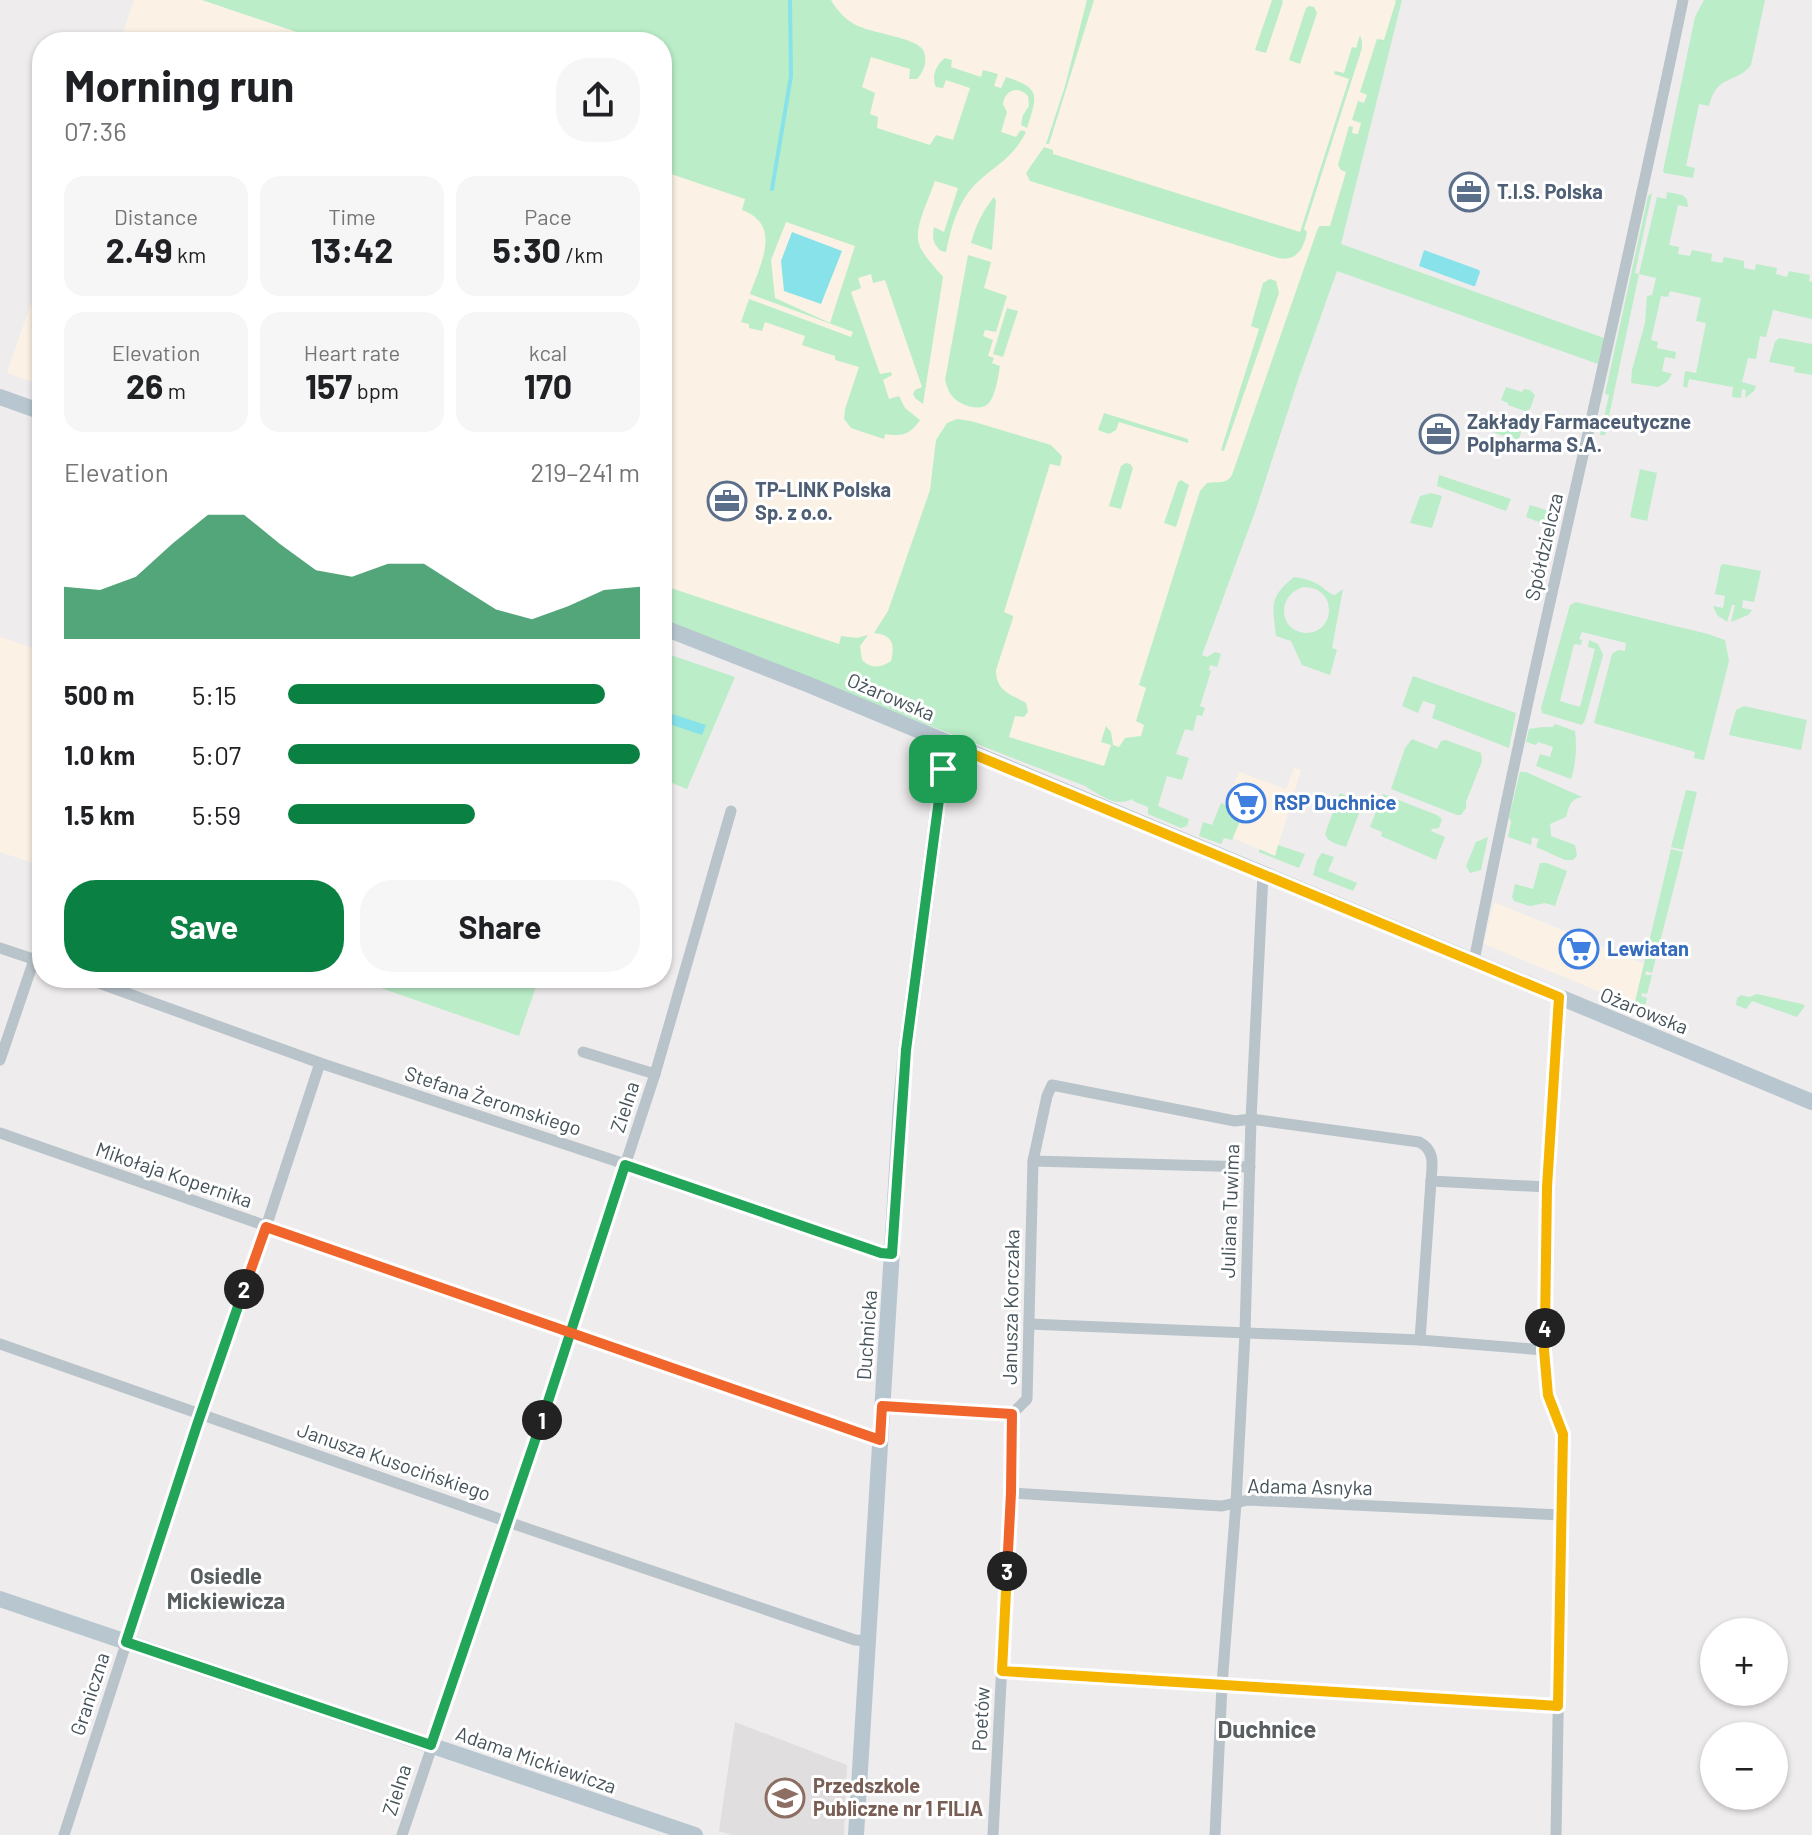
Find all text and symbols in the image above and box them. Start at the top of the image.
text: Morning run [64,58,294,111]
button: share [556,58,640,142]
text: 07:36 [64,115,127,146]
office icon: T.I.S. Polska [1448,171,1490,213]
place label: T.I.S. Polska [1497,179,1603,203]
text: Distance [114,203,198,229]
text: Time [328,203,376,229]
text: Pace [524,203,572,229]
text: 2.49 [106,229,173,270]
text: 13:42 [311,229,393,270]
text: 5:30 [493,229,561,270]
text: km [173,241,206,267]
text: /km [561,241,603,267]
text: Elevation [112,339,200,365]
text: Heart rate [304,339,400,365]
text: kcal [529,339,567,365]
text: 26 [126,365,163,406]
text: 157 [305,365,352,406]
text: 170 [524,365,572,406]
text: m [163,377,186,403]
text: bpm [352,377,399,403]
place label: Zakłady Farmaceutyczne Polpharma S.A. [1467,409,1691,456]
office icon: Zakłady Farmaceutyczne Polpharma S.A. [1418,413,1460,455]
text: Elevation [64,456,169,487]
text: 219–241 m [530,456,640,487]
place label: TP-LINK Polska Sp. z o.o. [755,477,891,524]
office icon: TP-LINK Polska Sp. z o.o. [706,480,748,522]
street label: Spółdzielcza [1519,491,1567,603]
street label: Ożarowska [844,667,939,725]
text: 500 m [64,679,135,710]
text: 5:15 [192,679,237,710]
pin [909,735,977,803]
text: 1.0 km [64,739,135,770]
text: 5:07 [192,739,241,770]
icon: arrive [921,747,965,791]
supermarket icon: RSP Duchnice [1225,782,1267,824]
place label: RSP Duchnice [1274,790,1397,814]
text: 1.5 km [64,799,135,830]
text: 5:59 [192,799,241,830]
button: Save [64,880,344,972]
button: Share [360,880,640,972]
supermarket icon: Lewiatan [1558,928,1600,970]
place label: Lewiatan [1607,936,1689,960]
street label: Ożarowska [1597,982,1692,1039]
street label: Stefana Żeromskiego [402,1060,585,1140]
street label: Zielna [605,1078,644,1135]
street label: Mikołaja Kopernika [93,1136,256,1212]
street label: Juliana Tuwima [1215,1143,1243,1279]
street label: Janusza Korczaka [997,1229,1023,1385]
pin: 2 [224,1269,264,1309]
text: 2 [238,1276,250,1302]
street label: Duchnicka [851,1289,881,1381]
pin: 4 [1525,1308,1565,1348]
text: 4 [1538,1315,1552,1341]
pin: 1 [522,1400,562,1440]
text: 1 [538,1407,546,1433]
street label: Janusza Kusocińskiego [295,1417,494,1505]
street label: Adama Asnyka [1247,1473,1373,1499]
pin: 3 [987,1551,1027,1591]
text: 3 [1001,1558,1013,1584]
district label: Osiedle Mickiewicza [167,1562,285,1613]
map controls [1700,1618,1788,1810]
button: + [1700,1618,1788,1706]
street label: Graniczna [64,1649,114,1738]
street label: Poetów [966,1686,994,1752]
district label: Duchnice [1218,1714,1316,1743]
street label: Adama Mickiewicza [453,1720,620,1798]
button: − [1700,1722,1788,1810]
street label: Zielna [377,1761,416,1818]
place label: Przedszkole Publiczne nr 1 FILIA [813,1773,983,1820]
school or university icon: Przedszkole Publiczne nr 1 FILIA [764,1777,806,1819]

